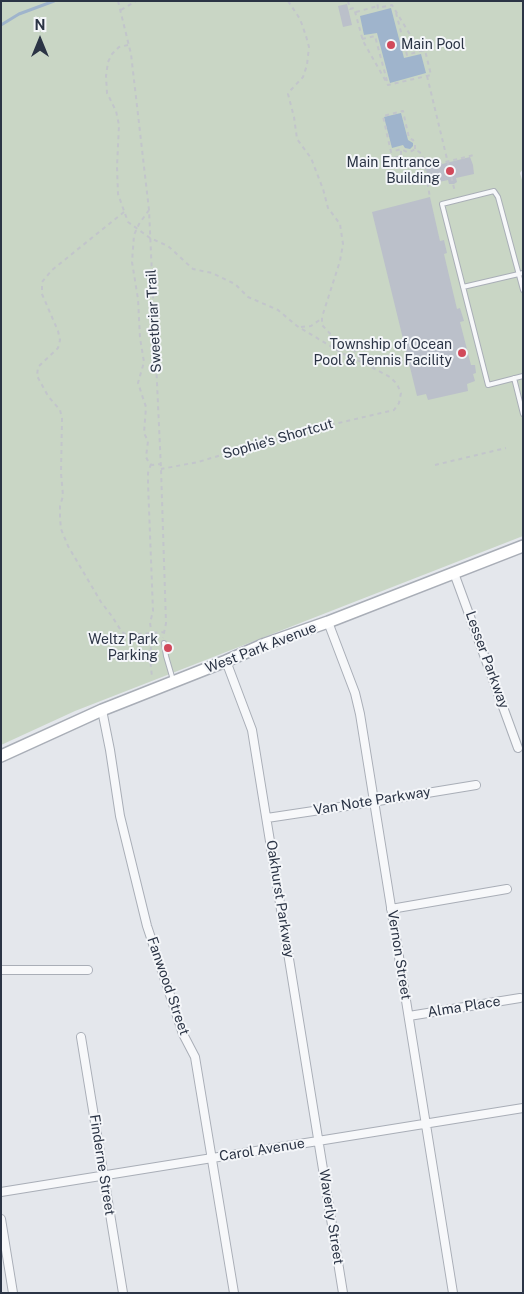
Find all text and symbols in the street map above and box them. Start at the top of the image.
north arrow [15,15,65,65]
text: N [35,17,45,33]
place label: Main Pool [401,37,465,53]
marker: Main Pool [385,39,397,51]
place label: Main Entrance Building [347,155,440,188]
marker: Main Entrance Building [444,165,456,177]
street label: Sweetbriar Trail [143,269,165,373]
place label: Township of Ocean Pool & Tennis Facility [313,337,452,370]
marker: Township of Ocean Pool & Tennis Facility [456,347,468,359]
street label: Sophie's Shortcut [221,415,335,463]
street label: Lesser Parkway [462,609,512,711]
street label: West Park Avenue [203,619,319,677]
place label: Weltz Park Parking [88,632,158,664]
marker: Weltz Park Parking [162,642,174,654]
street label: Van Note Parkway [312,783,432,819]
street label: Oakhurst Parkway [262,839,298,959]
street label: Vernon Street [384,909,414,1001]
street label: Fanwood Street [143,935,193,1037]
street label: Alma Place [426,993,502,1021]
street label: Finderne Street [86,1113,118,1217]
street label: Carol Avenue [218,1135,306,1165]
street label: Waverly Street [315,1168,347,1266]

